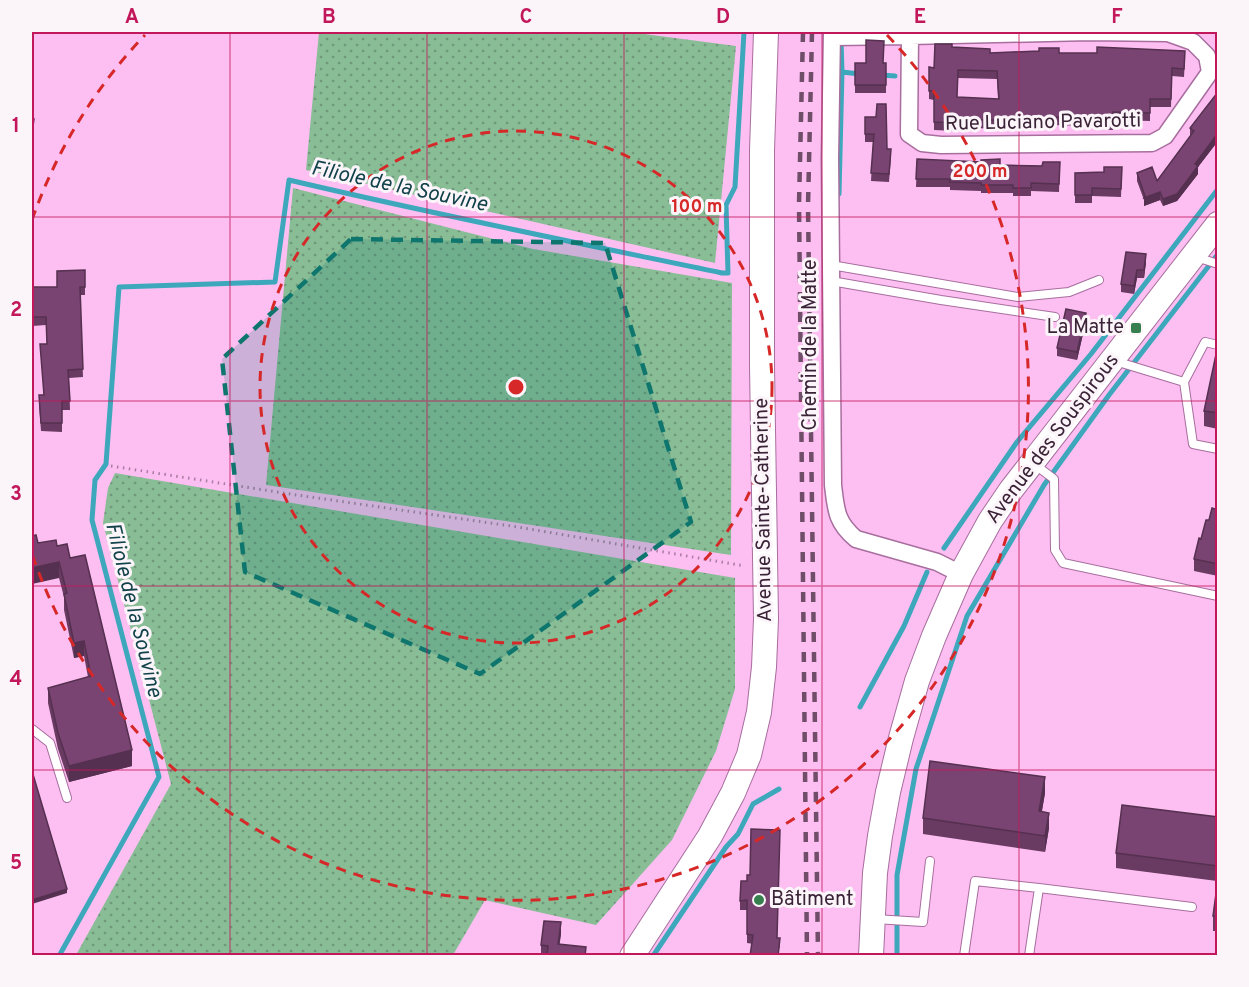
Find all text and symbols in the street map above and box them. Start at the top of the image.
text: A [125,5,139,31]
text: B [322,5,336,31]
text: C [520,5,532,31]
text: D [716,5,730,31]
text: E [914,5,926,31]
text: F [1111,5,1123,31]
street label: Rue Luciano Pavarotti [945,108,1141,138]
text: 1 [12,114,20,140]
water label: Filiole de la Souvine [309,155,491,219]
text: 200 m [952,161,1008,184]
text: 100 m [671,196,723,219]
street label: Chemin de la Matte [798,259,824,431]
text: 2 [10,298,22,324]
place label: La Matte [1047,315,1124,341]
marker: La Matte [1129,321,1143,335]
street label: Avenue des Souspirous [981,349,1125,529]
centre of rings [506,377,526,397]
street label: Avenue Sainte-Catherine [749,398,779,622]
text: 3 [10,482,22,508]
water label: Filiole de la Souvine [98,520,168,701]
text: 4 [10,667,22,693]
text: 5 [10,851,22,877]
place label: Bâtiment [771,887,854,913]
marker: Bâtiment [752,893,766,907]

